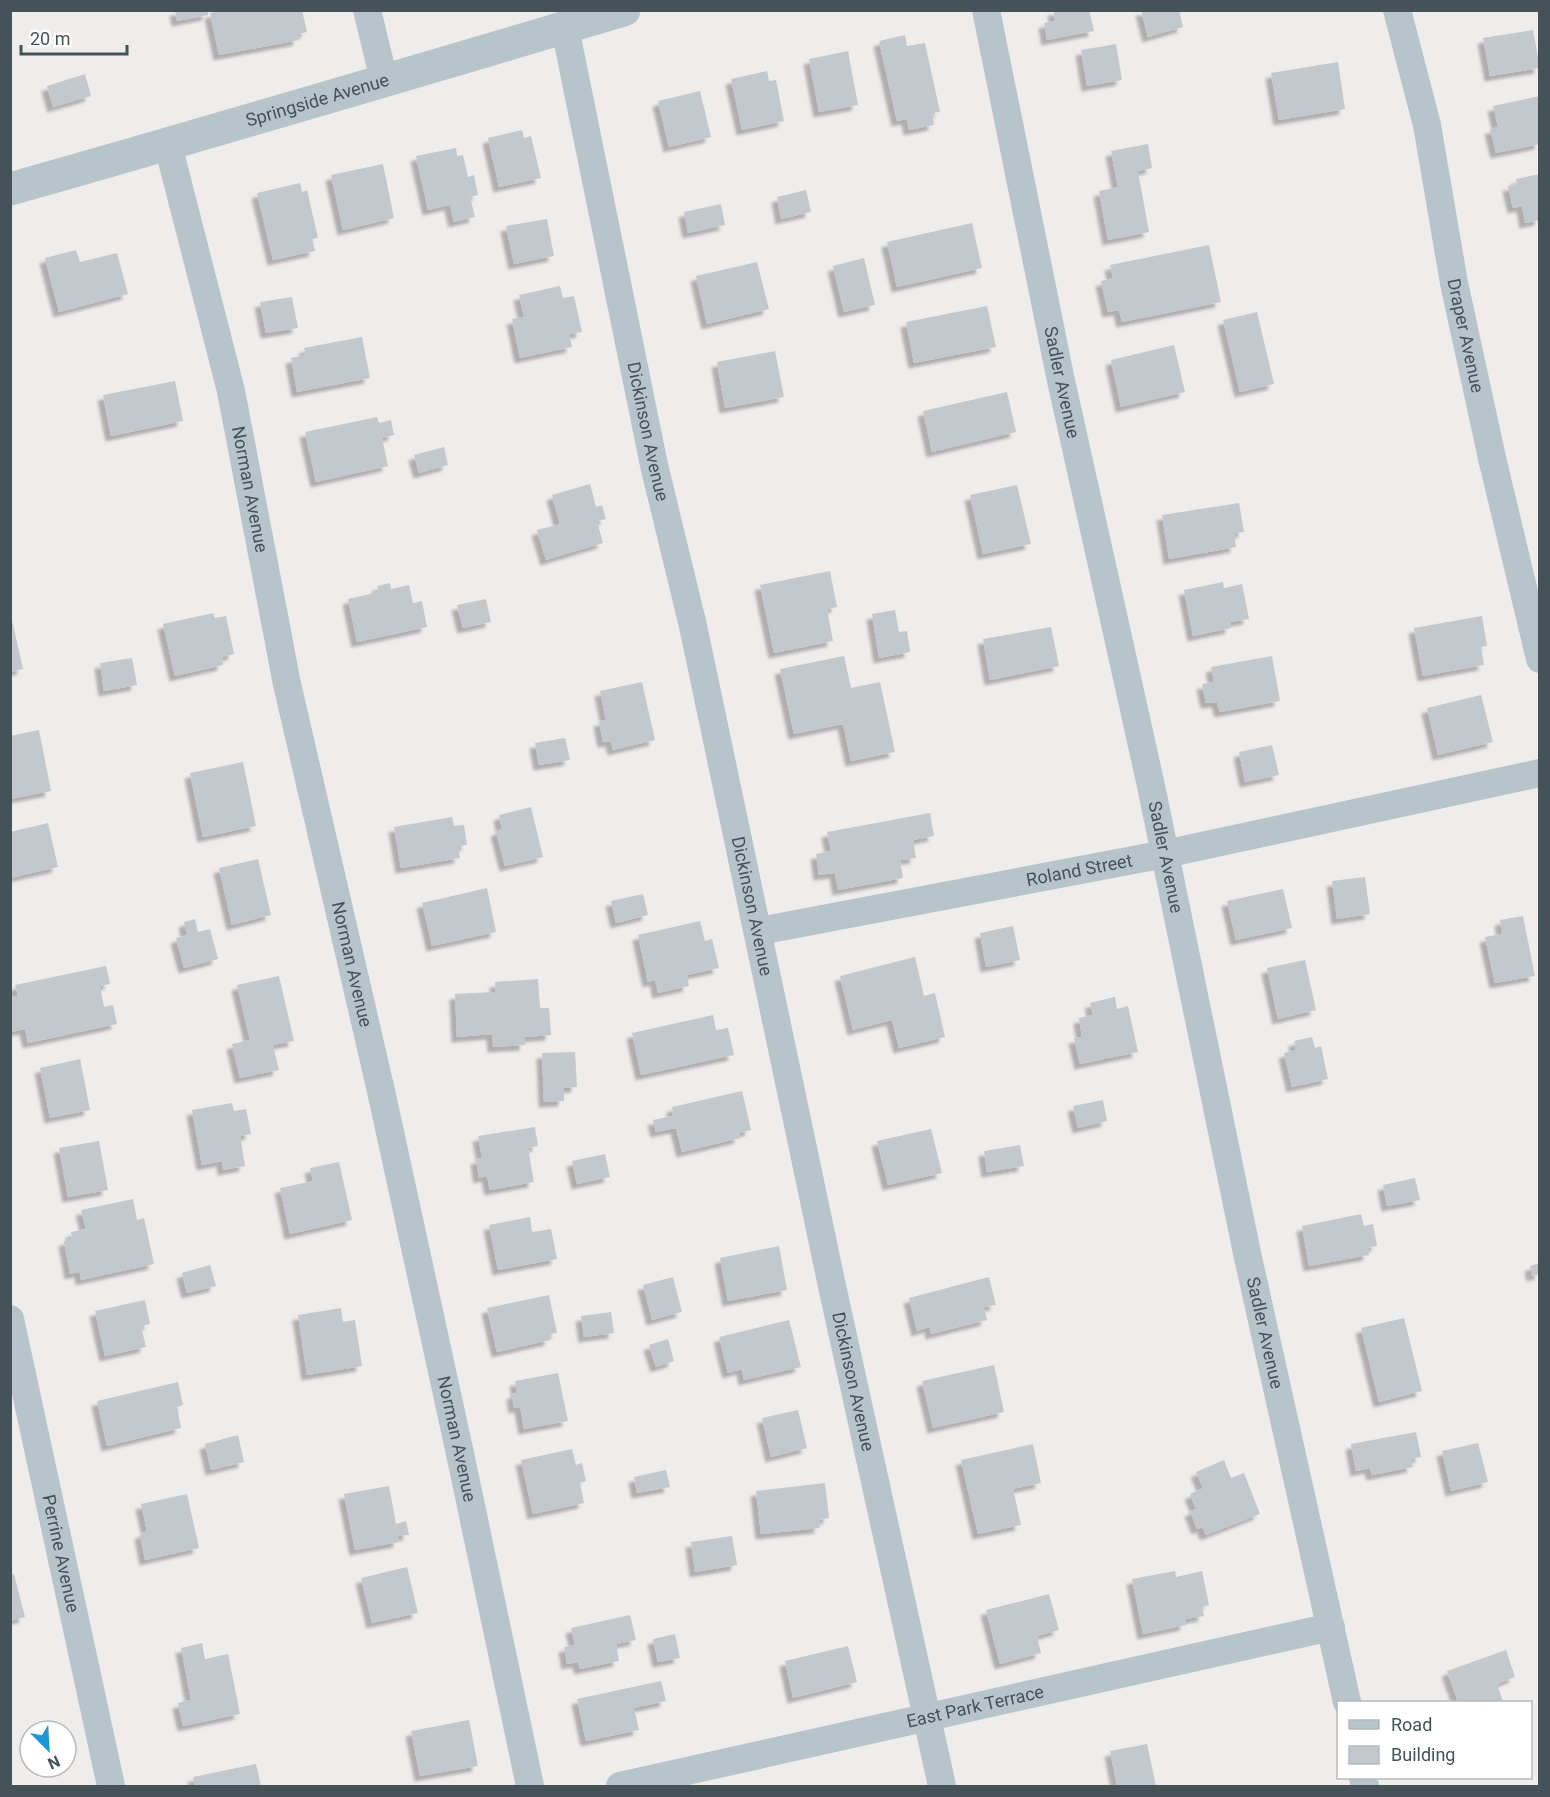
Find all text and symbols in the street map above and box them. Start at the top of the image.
scale bar [21,18,128,56]
text: 20 m [30,28,70,49]
street label: Springside Avenue [243,69,391,131]
street label: Draper Avenue [1443,276,1489,395]
street label: Sadler Avenue [1040,324,1085,440]
street label: Dickinson Avenue [623,360,673,503]
street label: Norman Avenue [228,424,273,554]
street label: Sadler Avenue [1144,799,1188,915]
street label: Dickinson Avenue [728,834,777,978]
street label: Roland Street [1024,849,1134,890]
street label: Norman Avenue [328,899,377,1029]
street label: Sadler Avenue [1243,1275,1288,1391]
street label: Dickinson Avenue [828,1310,879,1453]
street label: Norman Avenue [433,1374,481,1504]
street label: Perrine Avenue [38,1492,84,1614]
street label: East Park Terrace [904,1681,1046,1732]
legend [1337,1701,1532,1779]
text: Road [1391,1714,1432,1735]
north arrow [18,1719,78,1779]
text: Building [1391,1744,1455,1765]
text: N [45,1751,63,1773]

